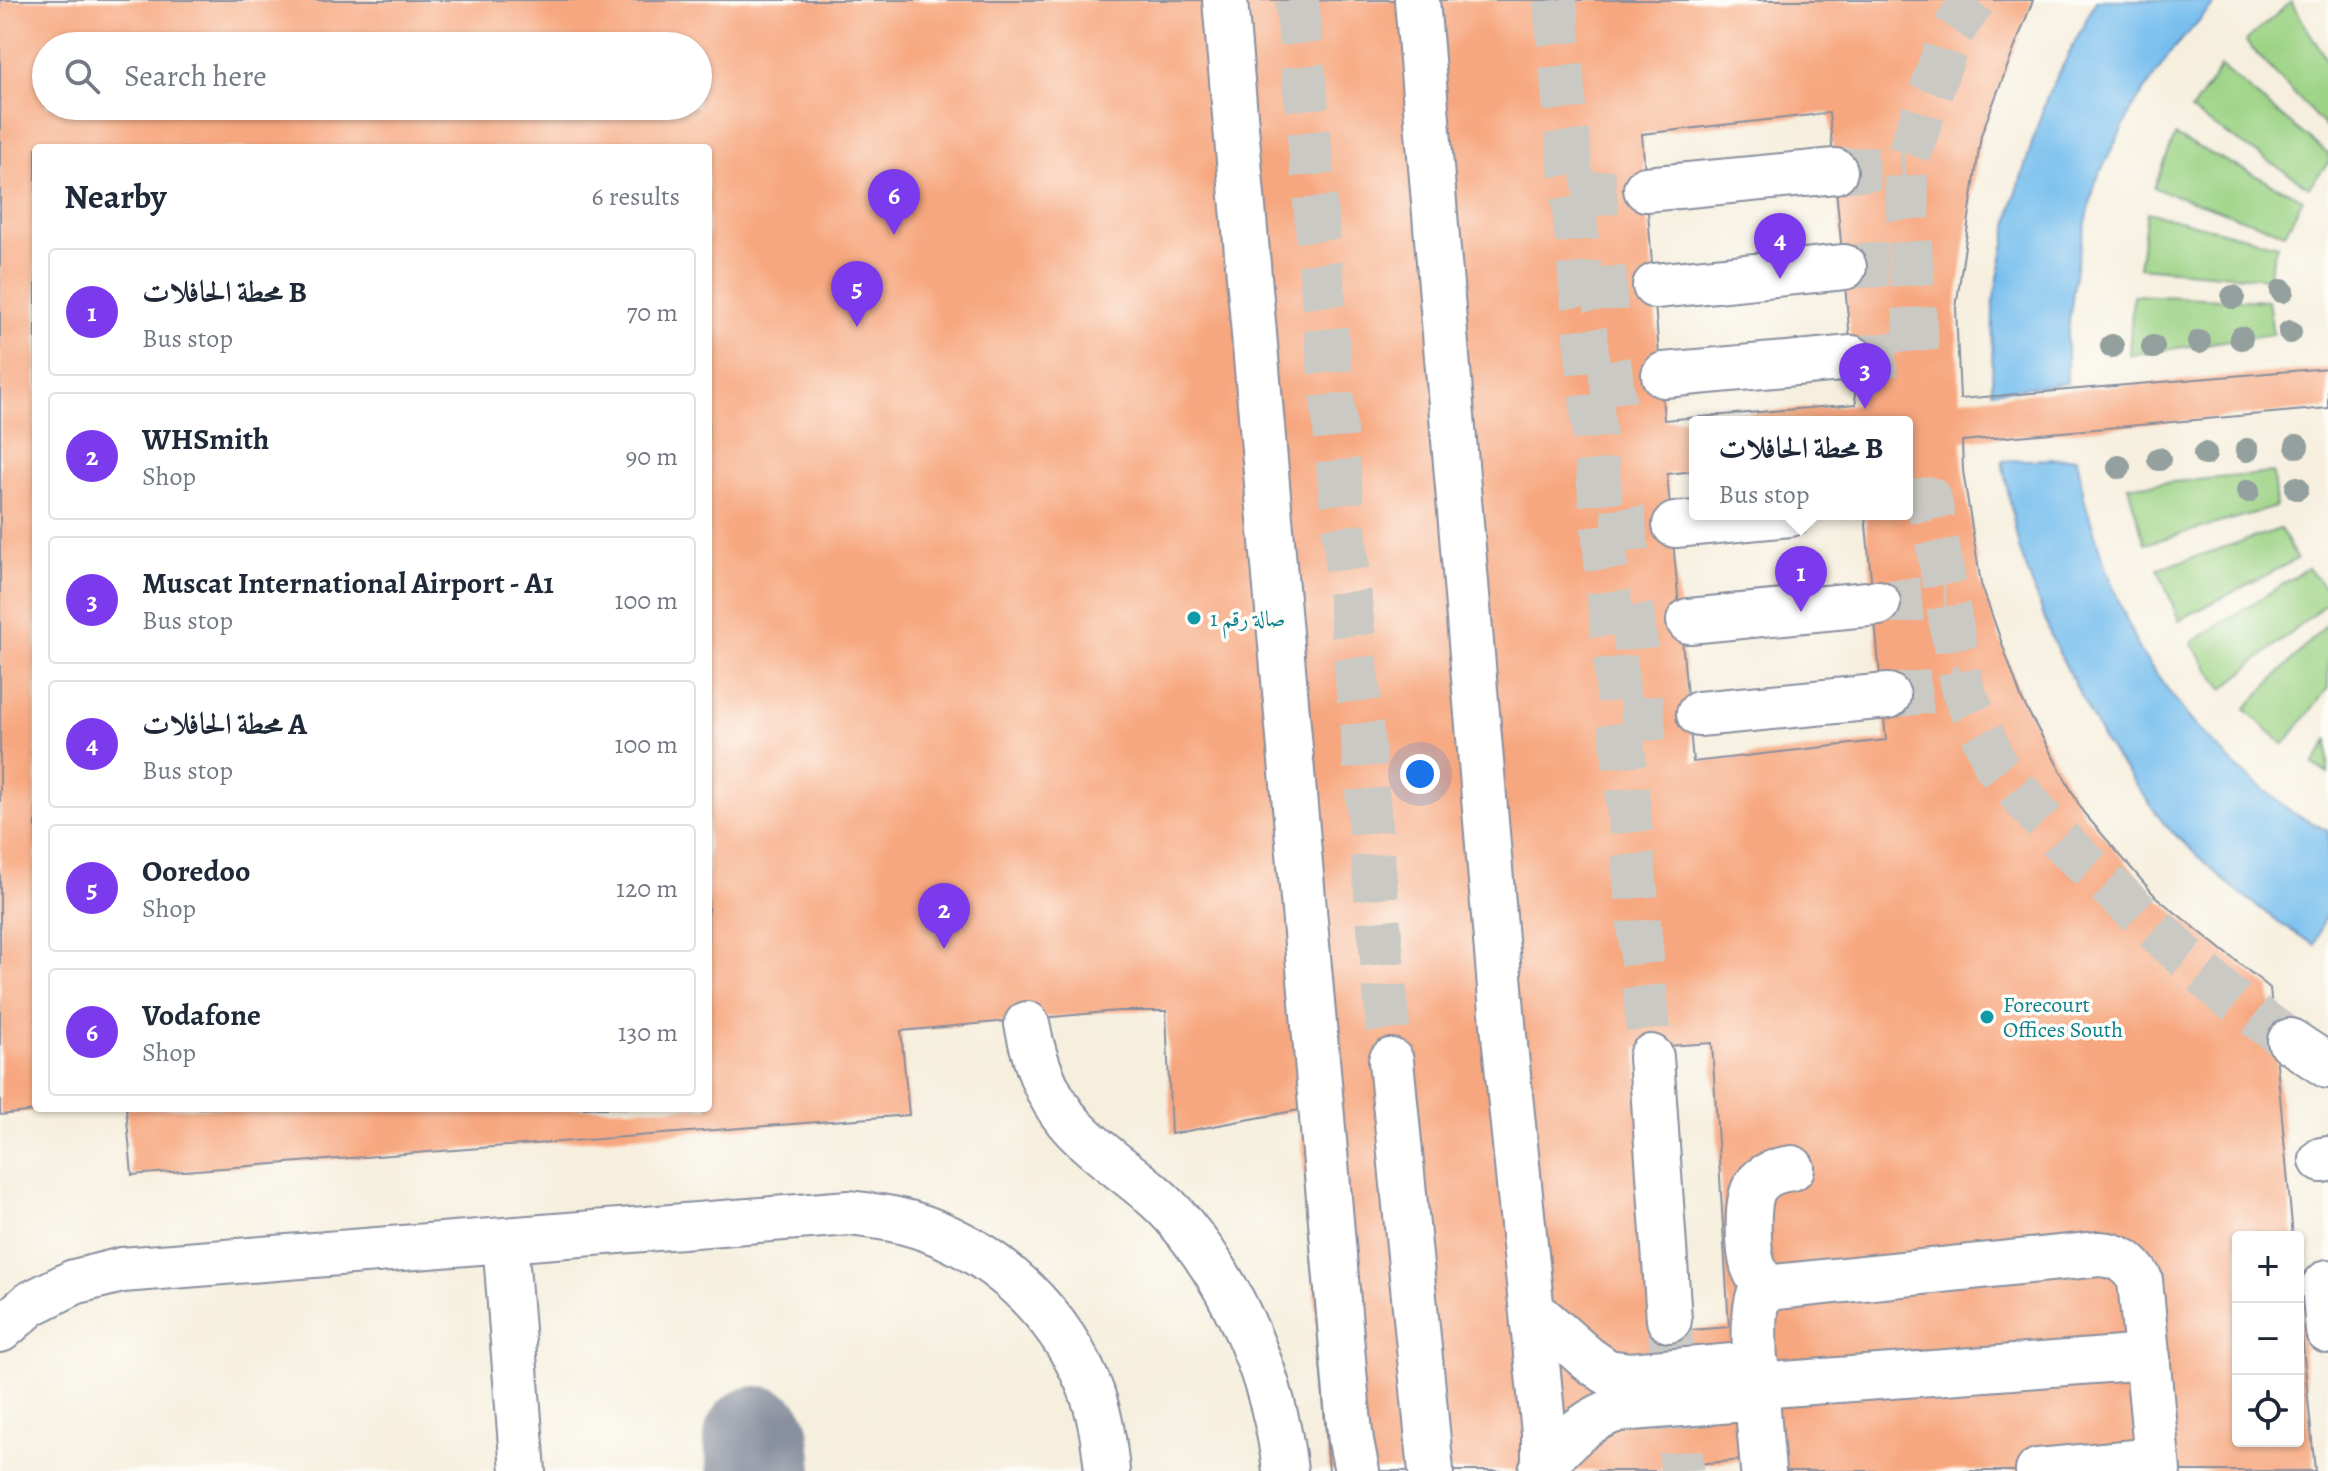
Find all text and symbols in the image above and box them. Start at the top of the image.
search box [32,32,712,120]
icon: search [60,54,104,98]
text: Search here [124,56,267,96]
pin: 6 [868,169,920,235]
text: Nearby [64,173,167,220]
text: 6 results [592,179,680,214]
pin: 4 [1754,213,1806,279]
pin: 5 [831,261,883,327]
text: محطة الحافلات B [142,272,307,312]
text: 1 [87,295,97,330]
text: 70 m [626,295,678,330]
text: Bus stop [142,321,233,356]
pin: 3 [1839,343,1891,409]
popup [1689,416,1913,520]
text: WHSmith [142,419,269,459]
text: محطة الحافلات B [1719,428,1883,468]
text: 2 [86,439,98,474]
text: 90 m [626,439,678,474]
text: Shop [142,459,196,494]
text: Bus stop [1719,477,1809,512]
pin: 1 [1775,546,1827,612]
text: Muscat International Airport - A1 [142,563,554,603]
text: 3 [86,583,98,618]
text: 100 m [615,583,678,618]
text: Bus stop [142,603,233,638]
place label: صالة رقم 1 [1210,604,1285,639]
marker: صالة رقم 1 [1185,609,1203,627]
text: محطة الحافلات A [142,704,307,744]
text: 4 [86,727,98,762]
text: 100 m [615,727,678,762]
text: Bus stop [142,753,233,788]
your location [1400,754,1440,794]
text: Ooredoo [142,851,251,891]
text: 5 [86,871,98,906]
text: 120 m [616,871,678,906]
pin: 2 [918,883,970,949]
text: Shop [142,891,196,926]
place label: Forecourt Offices South [2003,990,2123,1045]
text: Vodafone [142,995,261,1035]
marker: Forecourt Offices South [1978,1008,1996,1026]
text: 6 [86,1015,98,1050]
text: 130 m [618,1015,678,1050]
text: Shop [142,1035,196,1070]
map controls [2232,1231,2304,1447]
button: + [2232,1231,2304,1303]
button: − [2232,1303,2304,1375]
button: locate [2232,1375,2304,1447]

